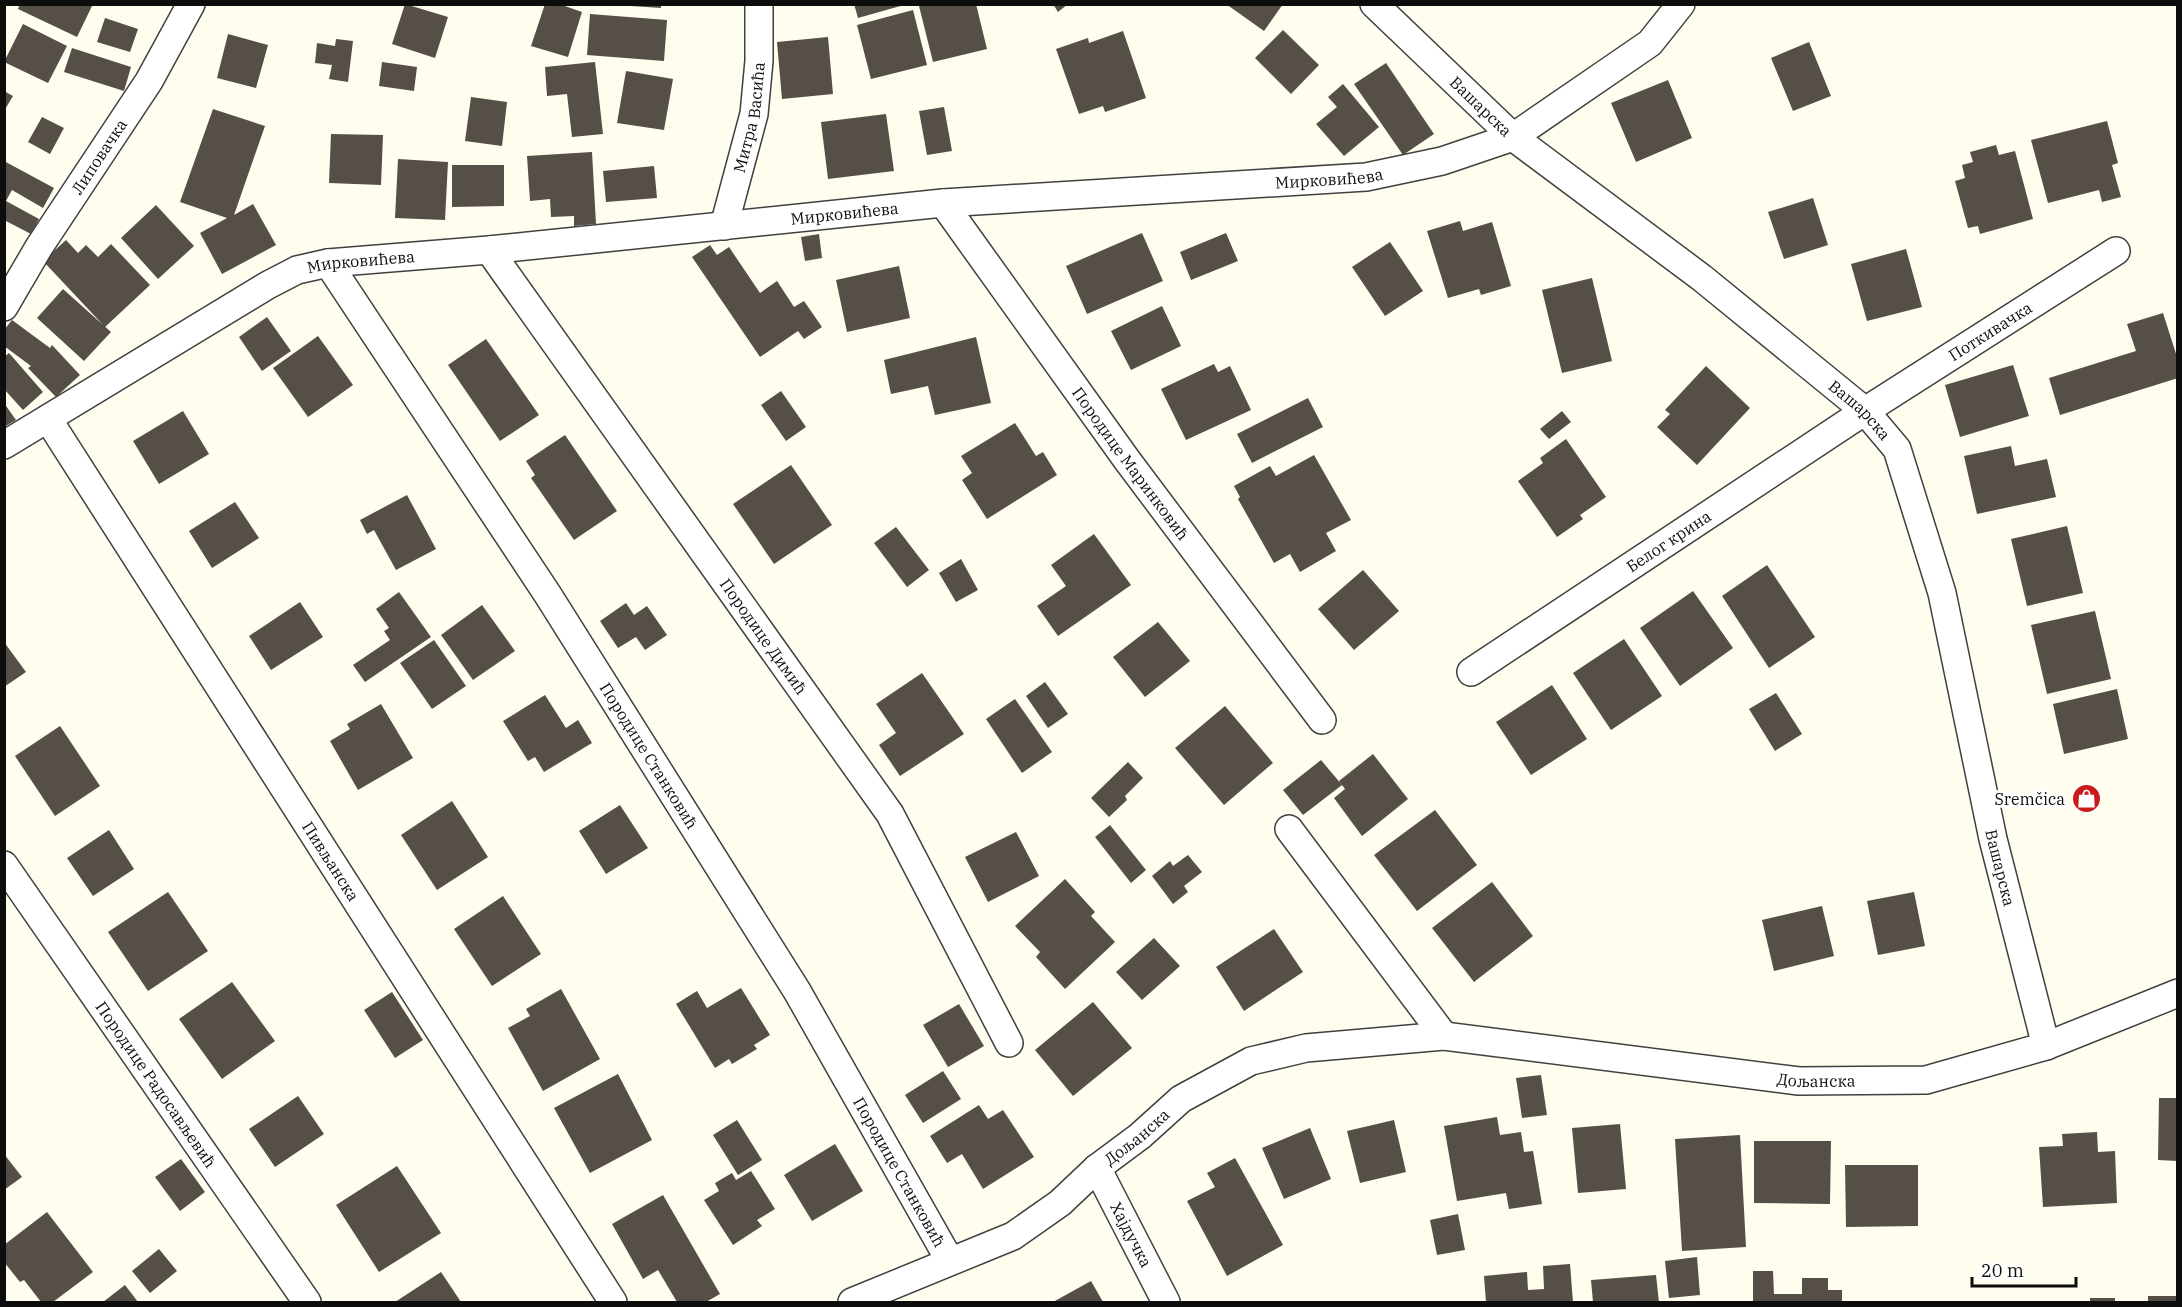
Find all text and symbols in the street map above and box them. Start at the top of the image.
street label: Митра Васића [729,61,769,175]
street label: Вашарска [1446,72,1516,141]
street label: Липовачка [67,115,131,198]
street label: Мирковићева [1274,164,1385,193]
street label: Мирковићева [790,198,900,229]
street label: Мирковићева [305,246,416,277]
street label: Поткивачка [1945,297,2036,365]
street label: Вашарска [1825,376,1895,444]
street label: Породице Маринковић [1068,383,1193,544]
street label: Белог крина [1622,506,1715,576]
street label: Породице Димић [716,574,812,698]
street label: Породице Станковић [595,679,702,833]
shop icon: Sremčica [2070,783,2102,815]
place label: Sremčica [1994,789,2065,809]
street label: Пивљанска [298,818,364,905]
street label: Вашарска [1981,828,2020,908]
street label: Породице Радосављевић [92,997,221,1171]
street label: Дољанска [1776,1068,1856,1091]
street label: Породице Станковић [849,1093,950,1250]
street label: Дољанска [1100,1104,1174,1169]
street label: Хајдучка [1106,1199,1157,1271]
scale bar [1972,1250,2076,1288]
text: 20 m [1981,1259,2024,1282]

